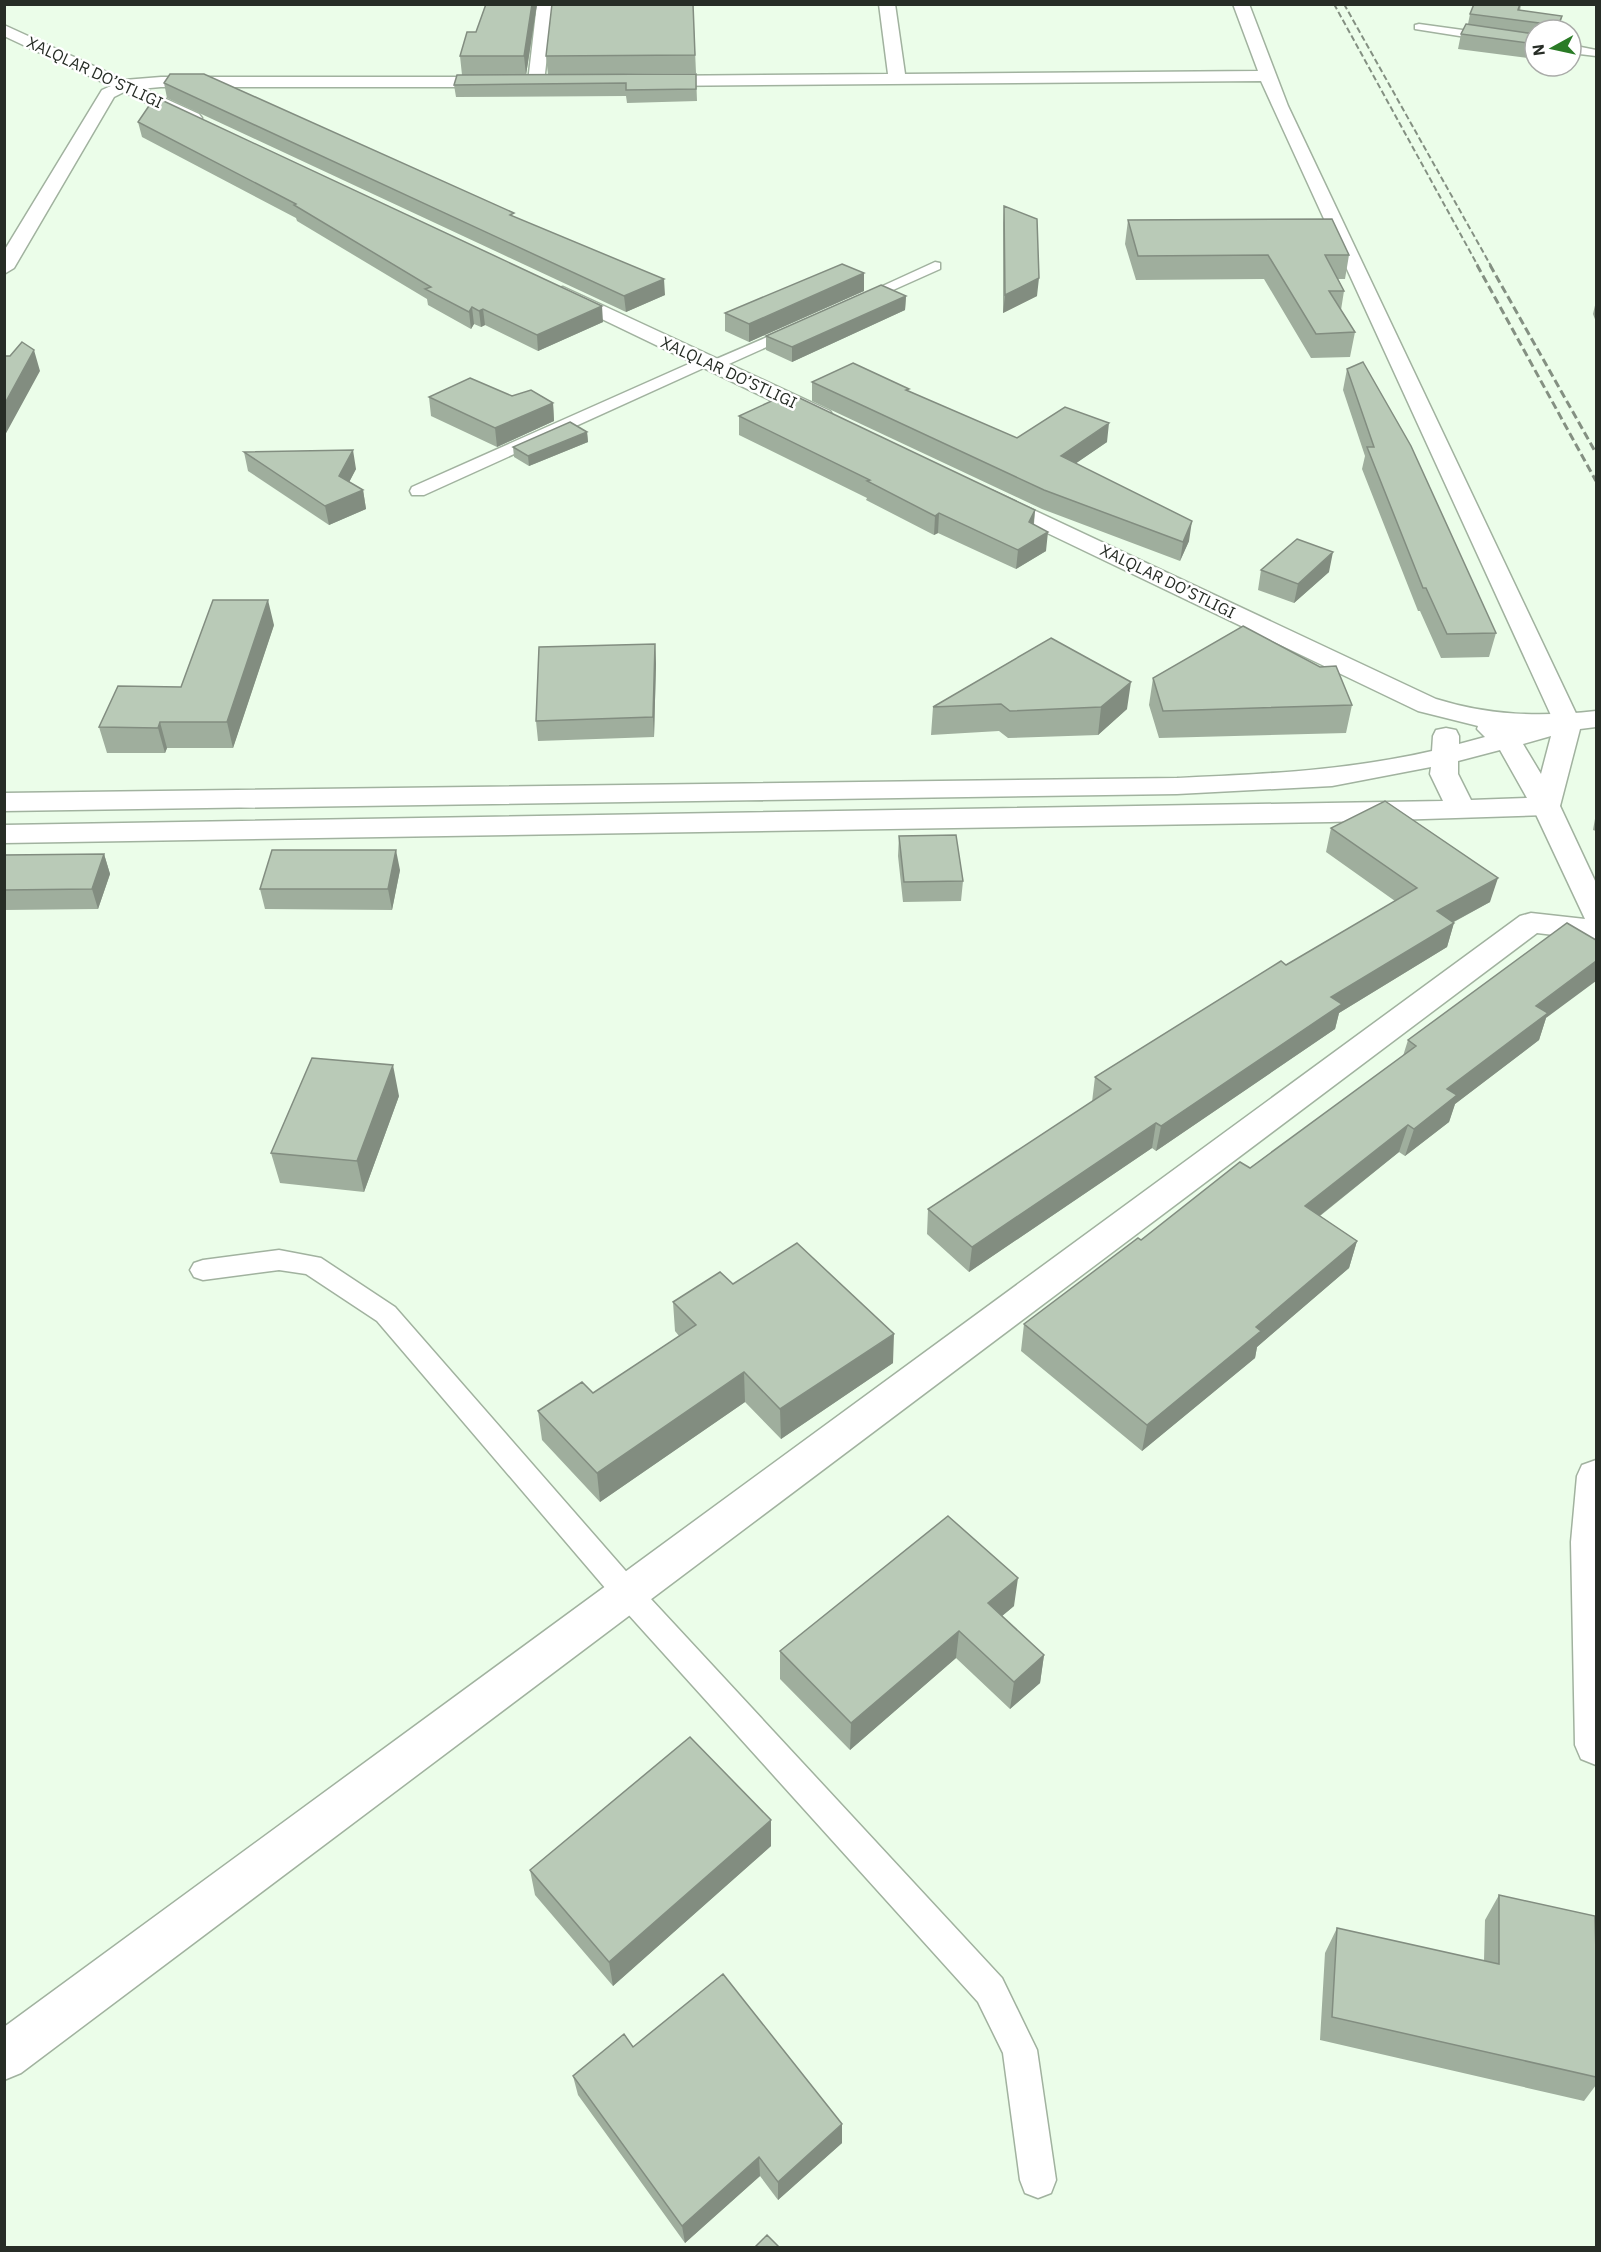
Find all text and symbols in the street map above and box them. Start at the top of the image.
north arrow [1523,18,1583,78]
street label: XALQLAR DO’STLIGI [24,32,166,112]
text: N [1527,43,1549,57]
street label: XALQLAR DO’STLIGI [658,332,800,412]
street label: XALQLAR DO’STLIGI [1097,540,1239,622]

